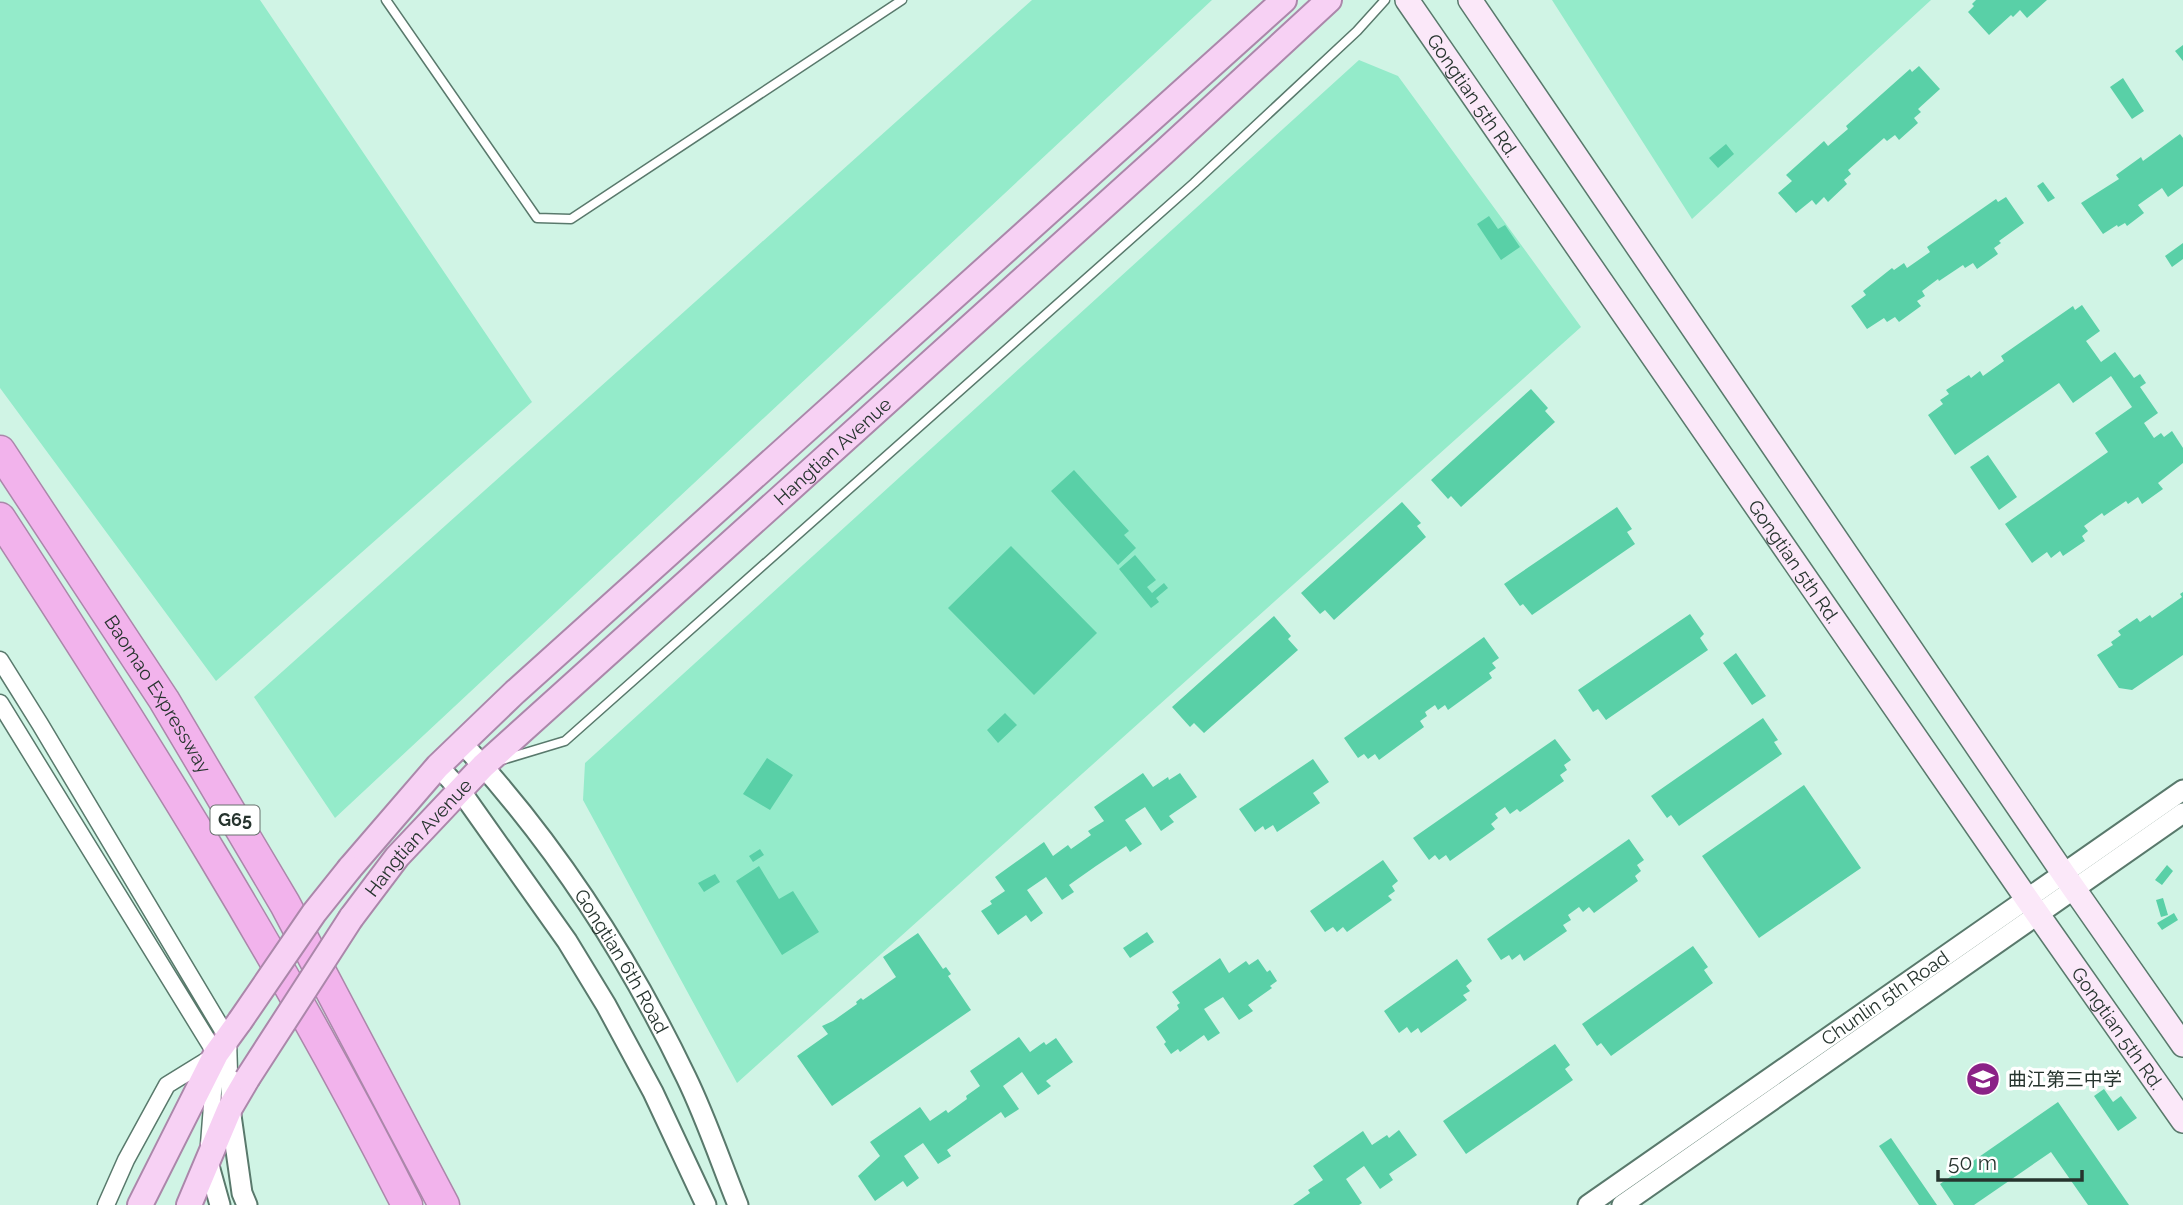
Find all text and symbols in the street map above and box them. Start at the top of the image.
street label: Gongtian 5th Rd. [1423,30,1523,161]
street label: Hangtian Avenue [769,393,895,509]
street label: Gongtian 5th Rd. [1744,496,1844,627]
street label: Baomao Expressway [100,611,216,777]
street label: Hangtian Avenue [360,774,476,901]
road number: G65 [210,806,260,834]
street label: Gongtian 6th Road [570,885,673,1037]
street label: Chunlin 5th Road [1817,946,1953,1050]
street label: Gongtian 5th Rd. [2067,963,2168,1094]
school or university icon: 曲江第三中学 [1964,1060,2002,1098]
place label: 曲江第三中学 [2008,1068,2122,1090]
scale bar [1938,1138,2082,1182]
text: 50 m [1948,1150,1997,1175]

